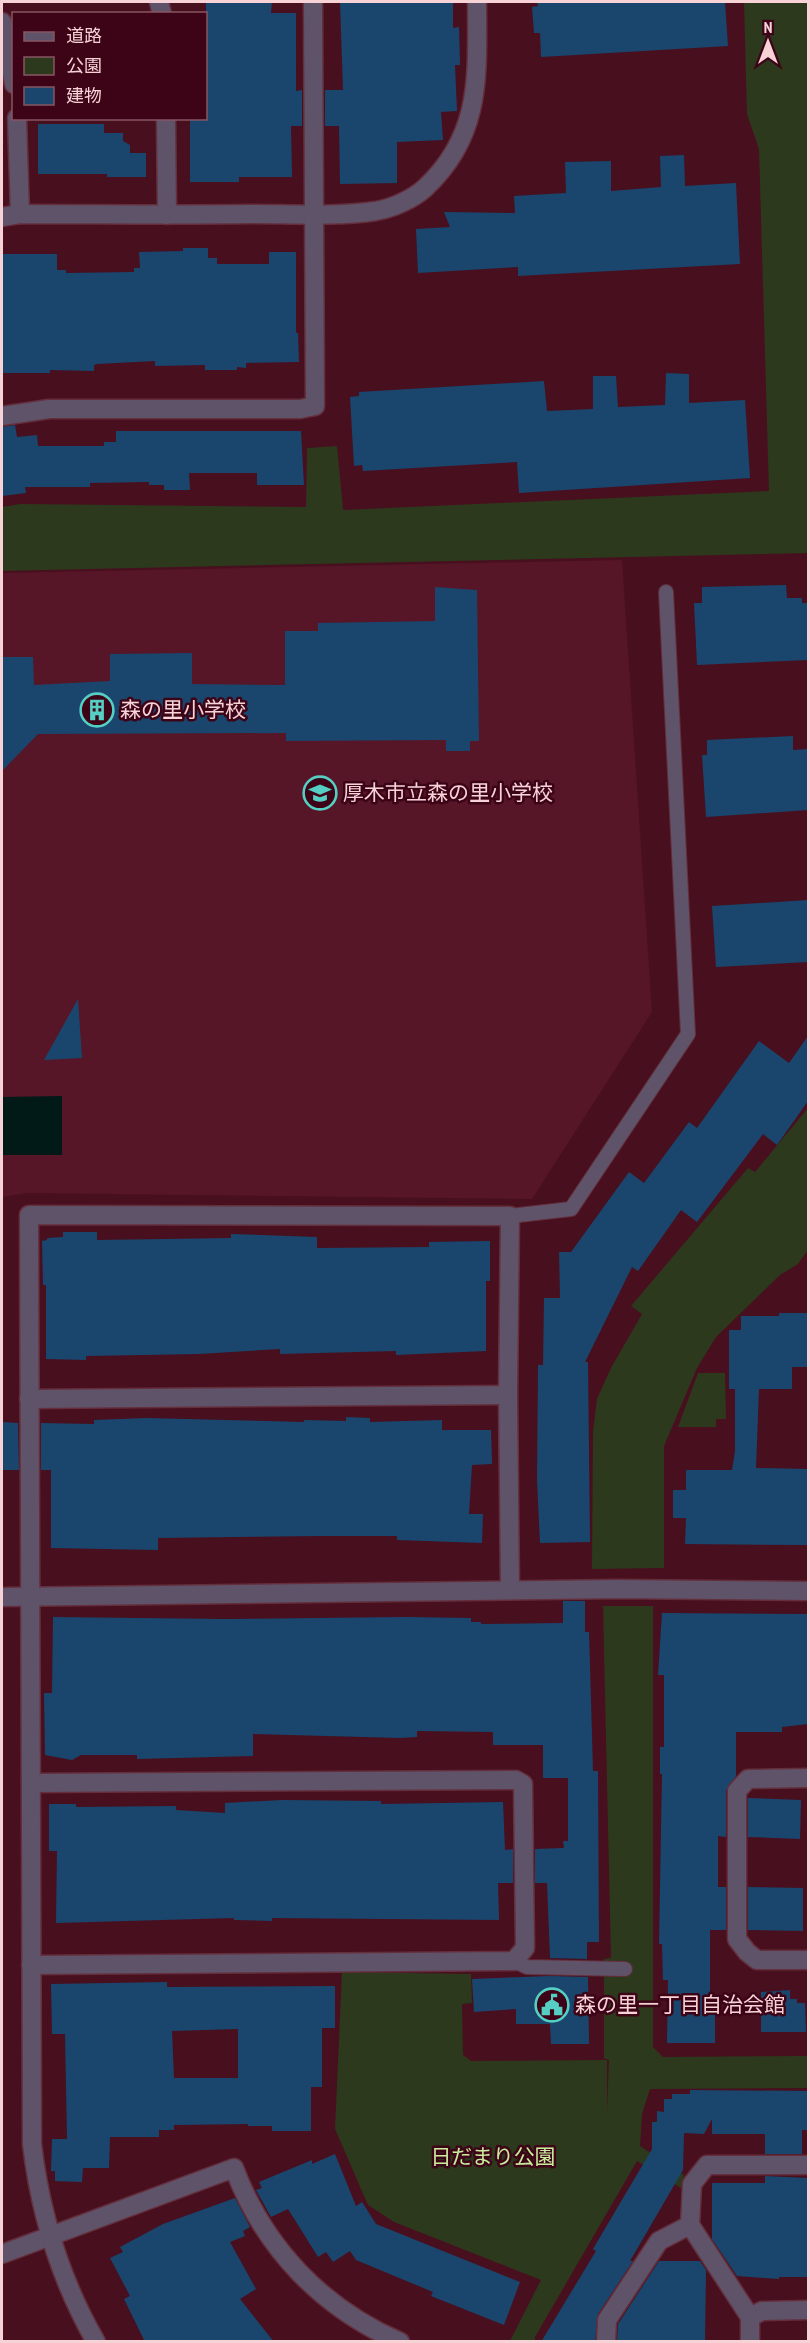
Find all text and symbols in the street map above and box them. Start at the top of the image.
legend [12,12,207,120]
north arrow [738,12,798,72]
text: N [764,17,772,37]
text: 道路 [66,24,102,47]
text: 公園 [66,54,102,77]
text: 建物 [66,84,102,107]
building icon: 森の里小学校 [79,692,115,728]
place label: 森の里小学校 [120,696,246,723]
school or university icon: 厚木市立森の里小学校 [302,775,338,811]
place label: 厚木市立森の里小学校 [343,779,553,806]
public building icon: 森の里一丁目自治会館 [534,1987,570,2023]
place label: 森の里一丁目自治会館 [575,1991,785,2018]
park label: 日だまり公園 [430,2143,556,2170]

